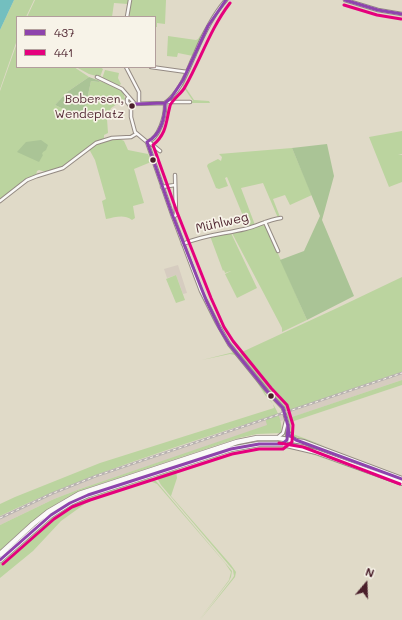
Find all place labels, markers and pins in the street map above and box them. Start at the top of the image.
place label: Bobersen, Wendeplatz [55,92,124,120]
marker: Bobersen, Wendeplatz [127,101,137,111]
unlabelled marker [148,155,158,165]
unlabelled marker [266,391,276,401]

